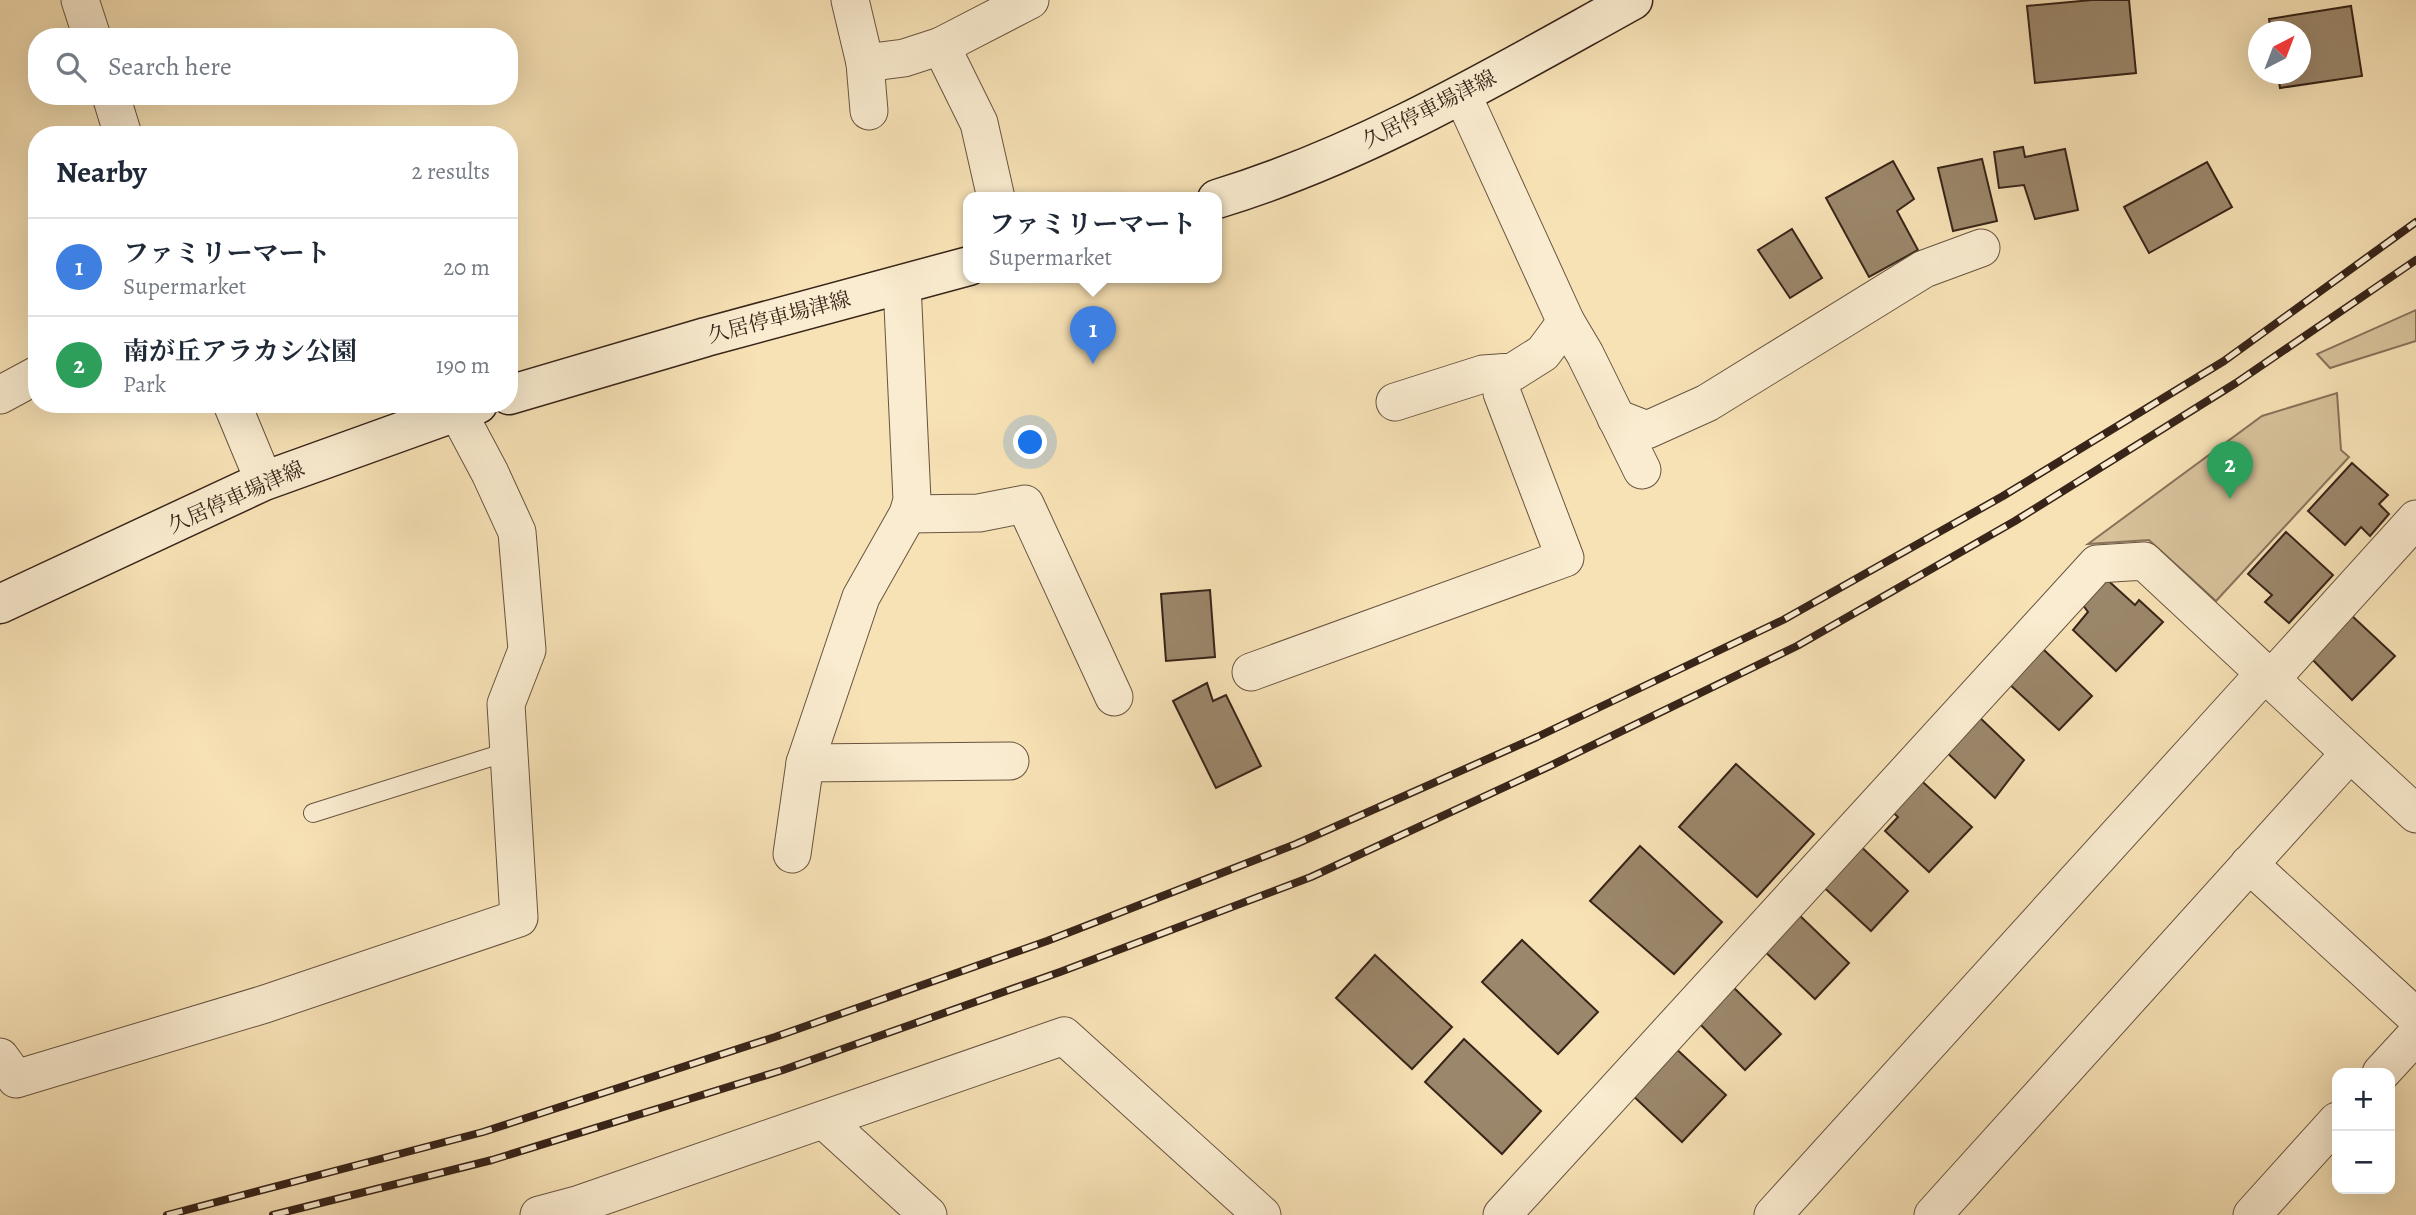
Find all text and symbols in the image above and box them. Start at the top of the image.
north arrow [2248,21,2311,84]
search box [28,28,518,105]
icon: search [52,48,90,86]
text: Search here [108,49,232,84]
street label: 久居停車場津線 [1357,63,1501,155]
text: Nearby [56,152,147,192]
text: 2 results [412,156,490,187]
popup [963,192,1222,283]
text: ファミリーマート [989,207,1196,242]
text: ファミリーマート [123,236,330,271]
text: Supermarket [989,242,1112,273]
text: 1 [75,252,83,283]
text: 20 m [443,252,490,283]
text: Supermarket [123,271,246,302]
street label: 久居停車場津線 [704,284,854,350]
pin: 1 [1070,306,1116,364]
text: 南が丘アラカシ公園 [123,334,357,369]
text: 2 [73,350,85,381]
text: 190 m [436,350,490,381]
text: Park [123,369,166,400]
your location [1013,425,1047,459]
pin: 2 [2207,441,2253,499]
street label: 久居停車場津線 [163,454,309,540]
map controls [2332,1068,2395,1194]
button: + [2332,1068,2395,1131]
button: − [2332,1131,2395,1194]

